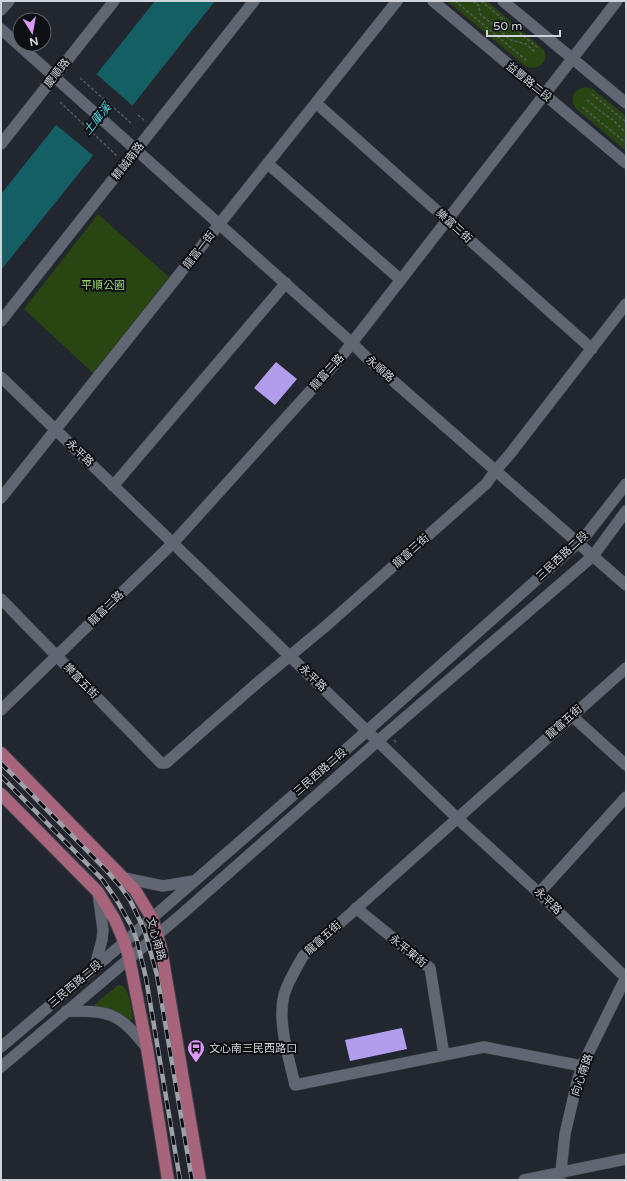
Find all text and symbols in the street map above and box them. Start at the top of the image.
north arrow [12,12,52,52]
scale bar [487,12,560,38]
text: 50 m [493,19,522,33]
text: N [28,34,39,49]
street label: 慶順路 [42,56,72,90]
street label: 益豐路二段 [504,60,554,104]
water label: 土庫溪 [80,99,115,137]
street label: 精誠南路 [109,140,147,182]
street label: 樂富三街 [433,206,475,246]
street label: 龍富一街 [180,229,218,271]
park label: 平順公園 [81,279,125,292]
street label: 龍富二路 [307,351,347,393]
street label: 永順路 [363,353,397,385]
street label: 永平路 [64,437,96,469]
street label: 三民西路二段 [533,529,591,583]
street label: 龍富三街 [390,531,432,571]
street label: 龍富二路 [86,588,126,628]
street label: 樂富五街 [61,661,101,701]
street label: 永平路 [297,662,329,694]
street label: 龍富五街 [543,702,585,742]
street label: 三民西路二段 [291,745,349,799]
street label: 永平路 [532,885,564,917]
street label: 文心南路 [144,916,168,962]
street label: 龍富五街 [302,918,344,958]
street label: 永平東街 [387,932,429,970]
street label: 三民西路二段 [46,958,104,1010]
bus stop icon: 文心南三民西路口 [186,1038,206,1063]
place label: 文心南三民西路口 [209,1042,297,1055]
street label: 向心南路 [569,1052,595,1098]

